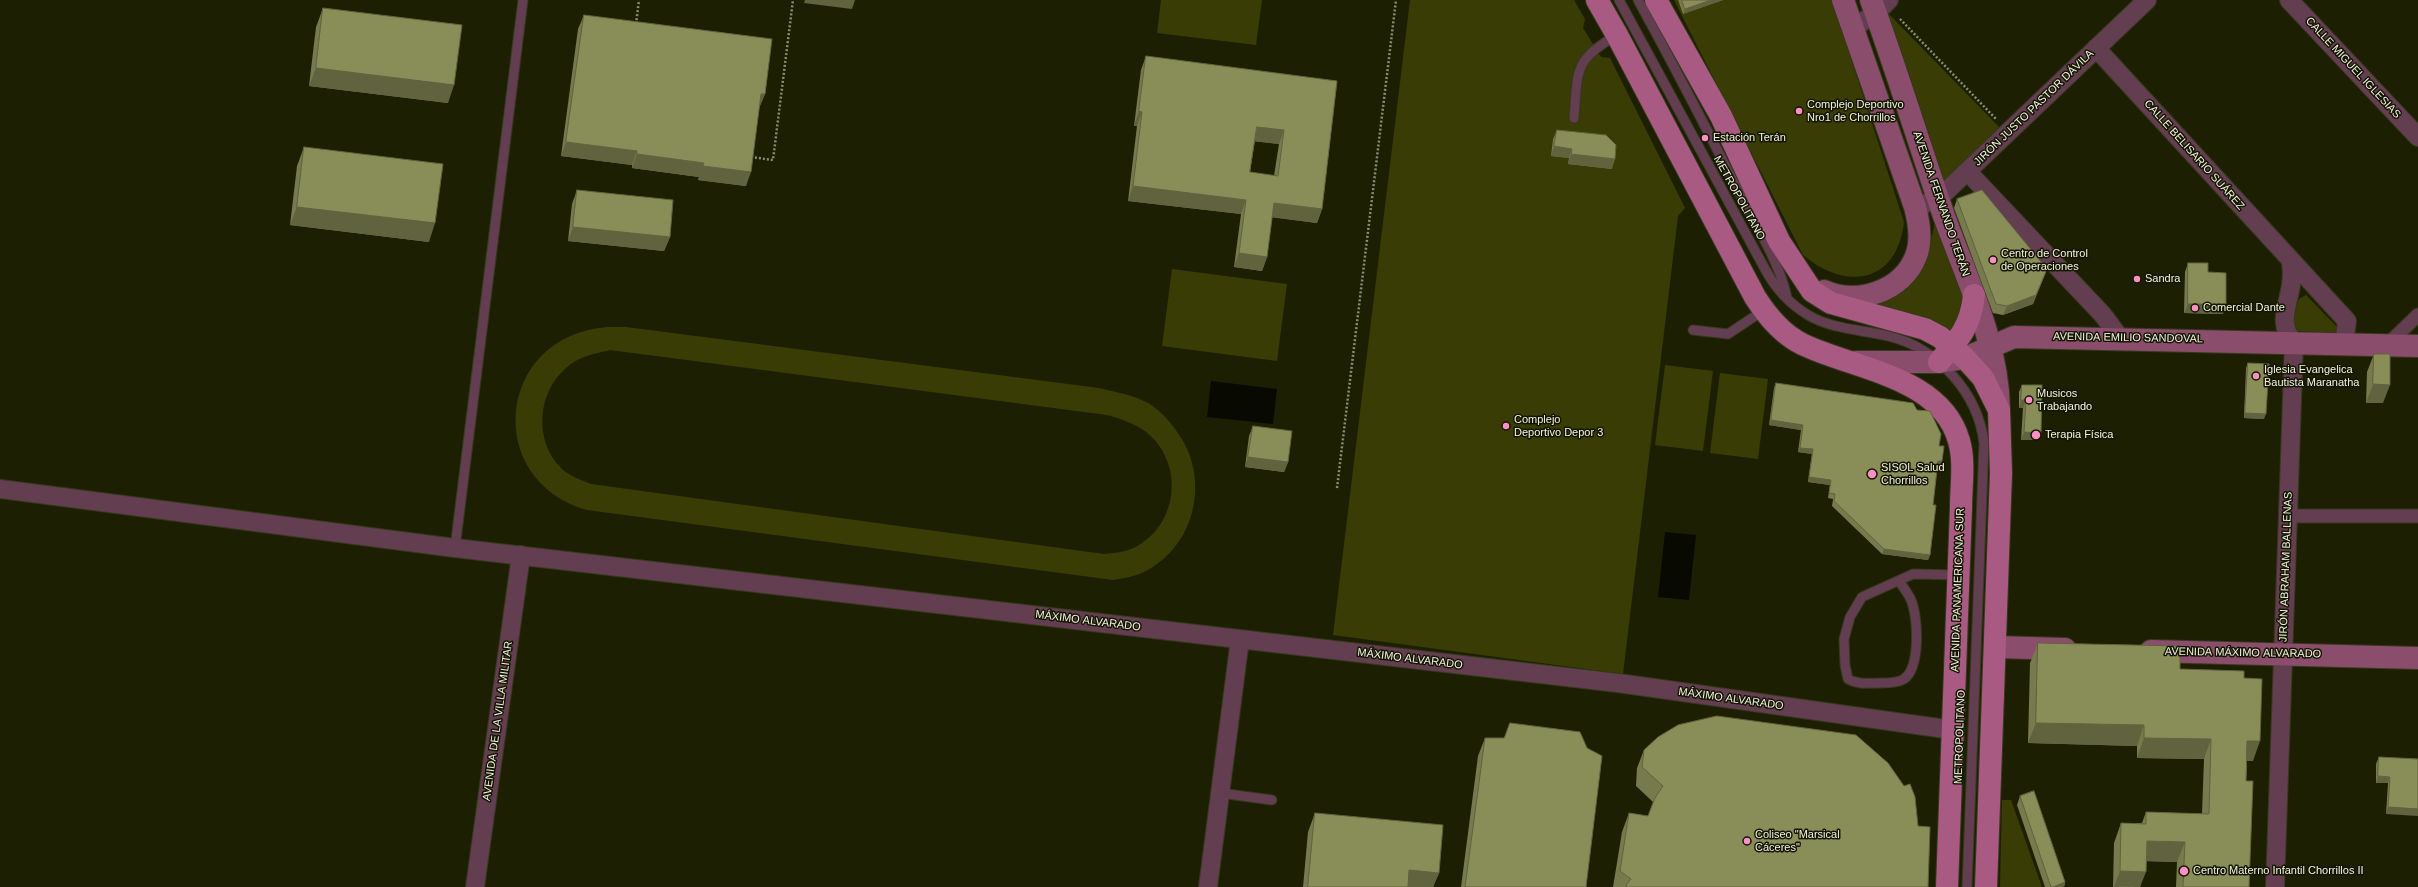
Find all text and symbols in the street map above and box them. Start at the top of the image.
street label: CALLE MIGUEL IGLESIAS [2303,15,2403,121]
street label: JIRÓN JUSTO PASTOR DÁVILA [1971,47,2097,169]
street label: CALLE BELISARIO SUÁREZ [2141,97,2247,213]
place label: Complejo Deportivo Nro1 de Chorrillos [1807,98,1904,124]
marker: Complejo Deportivo Nro1 de Chorrillos [1794,106,1804,116]
street label: AVENIDA FERNANDO TERÁN [1910,130,1972,278]
place label: Estación Terán [1713,131,1786,145]
marker: Estación Terán [1700,133,1710,143]
street label: METROPOLITANO [1710,153,1768,243]
place label: Centro de Control de Operaciones [2001,247,2088,273]
marker: Centro de Control de Operaciones [1988,255,1998,265]
place label: Sandra [2145,272,2180,286]
marker: Sandra [2132,274,2142,284]
place label: Comercial Dante [2203,301,2285,315]
marker: Comercial Dante [2190,303,2200,313]
street label: AVENIDA EMILIO SANDOVAL [2053,330,2203,346]
place label: Iglesia Evangelica Bautista Maranatha [2264,363,2359,389]
marker: Iglesia Evangelica Bautista Maranatha [2251,371,2261,381]
place label: Musicos Trabajando [2037,387,2092,413]
marker: Musicos Trabajando [2024,395,2034,405]
place label: Complejo Deportivo Depor 3 [1514,413,1603,439]
marker: Complejo Deportivo Depor 3 [1501,421,1511,431]
place label: Terapia Física [2045,428,2113,442]
marker: Terapia Física [2030,429,2042,441]
place label: SISOL Salud Chorrillos [1881,461,1945,487]
marker: SISOL Salud Chorrillos [1866,468,1878,480]
street label: JIRÓN ABRAHAM BALLENAS [2277,492,2295,642]
street label: AVENIDA PANAMERICANA SUR [1949,508,1967,672]
street label: MÁXIMO ALVARADO [1035,608,1141,634]
street label: AVENIDA DE LA VILLA MILITAR [480,640,516,802]
street label: AVENIDA MÁXIMO ALVARADO [2165,645,2321,661]
street label: MÁXIMO ALVARADO [1357,646,1463,672]
street label: MÁXIMO ALVARADO [1678,685,1784,713]
street label: METROPOLITANO [1952,690,1968,784]
place label: Coliseo "Marsical Cáceres" [1755,828,1840,854]
marker: Coliseo "Marsical Cáceres" [1742,836,1752,846]
place label: Centro Materno Infantil Chorrillos II [2193,864,2364,878]
marker: Centro Materno Infantil Chorrillos II [2178,865,2190,877]

